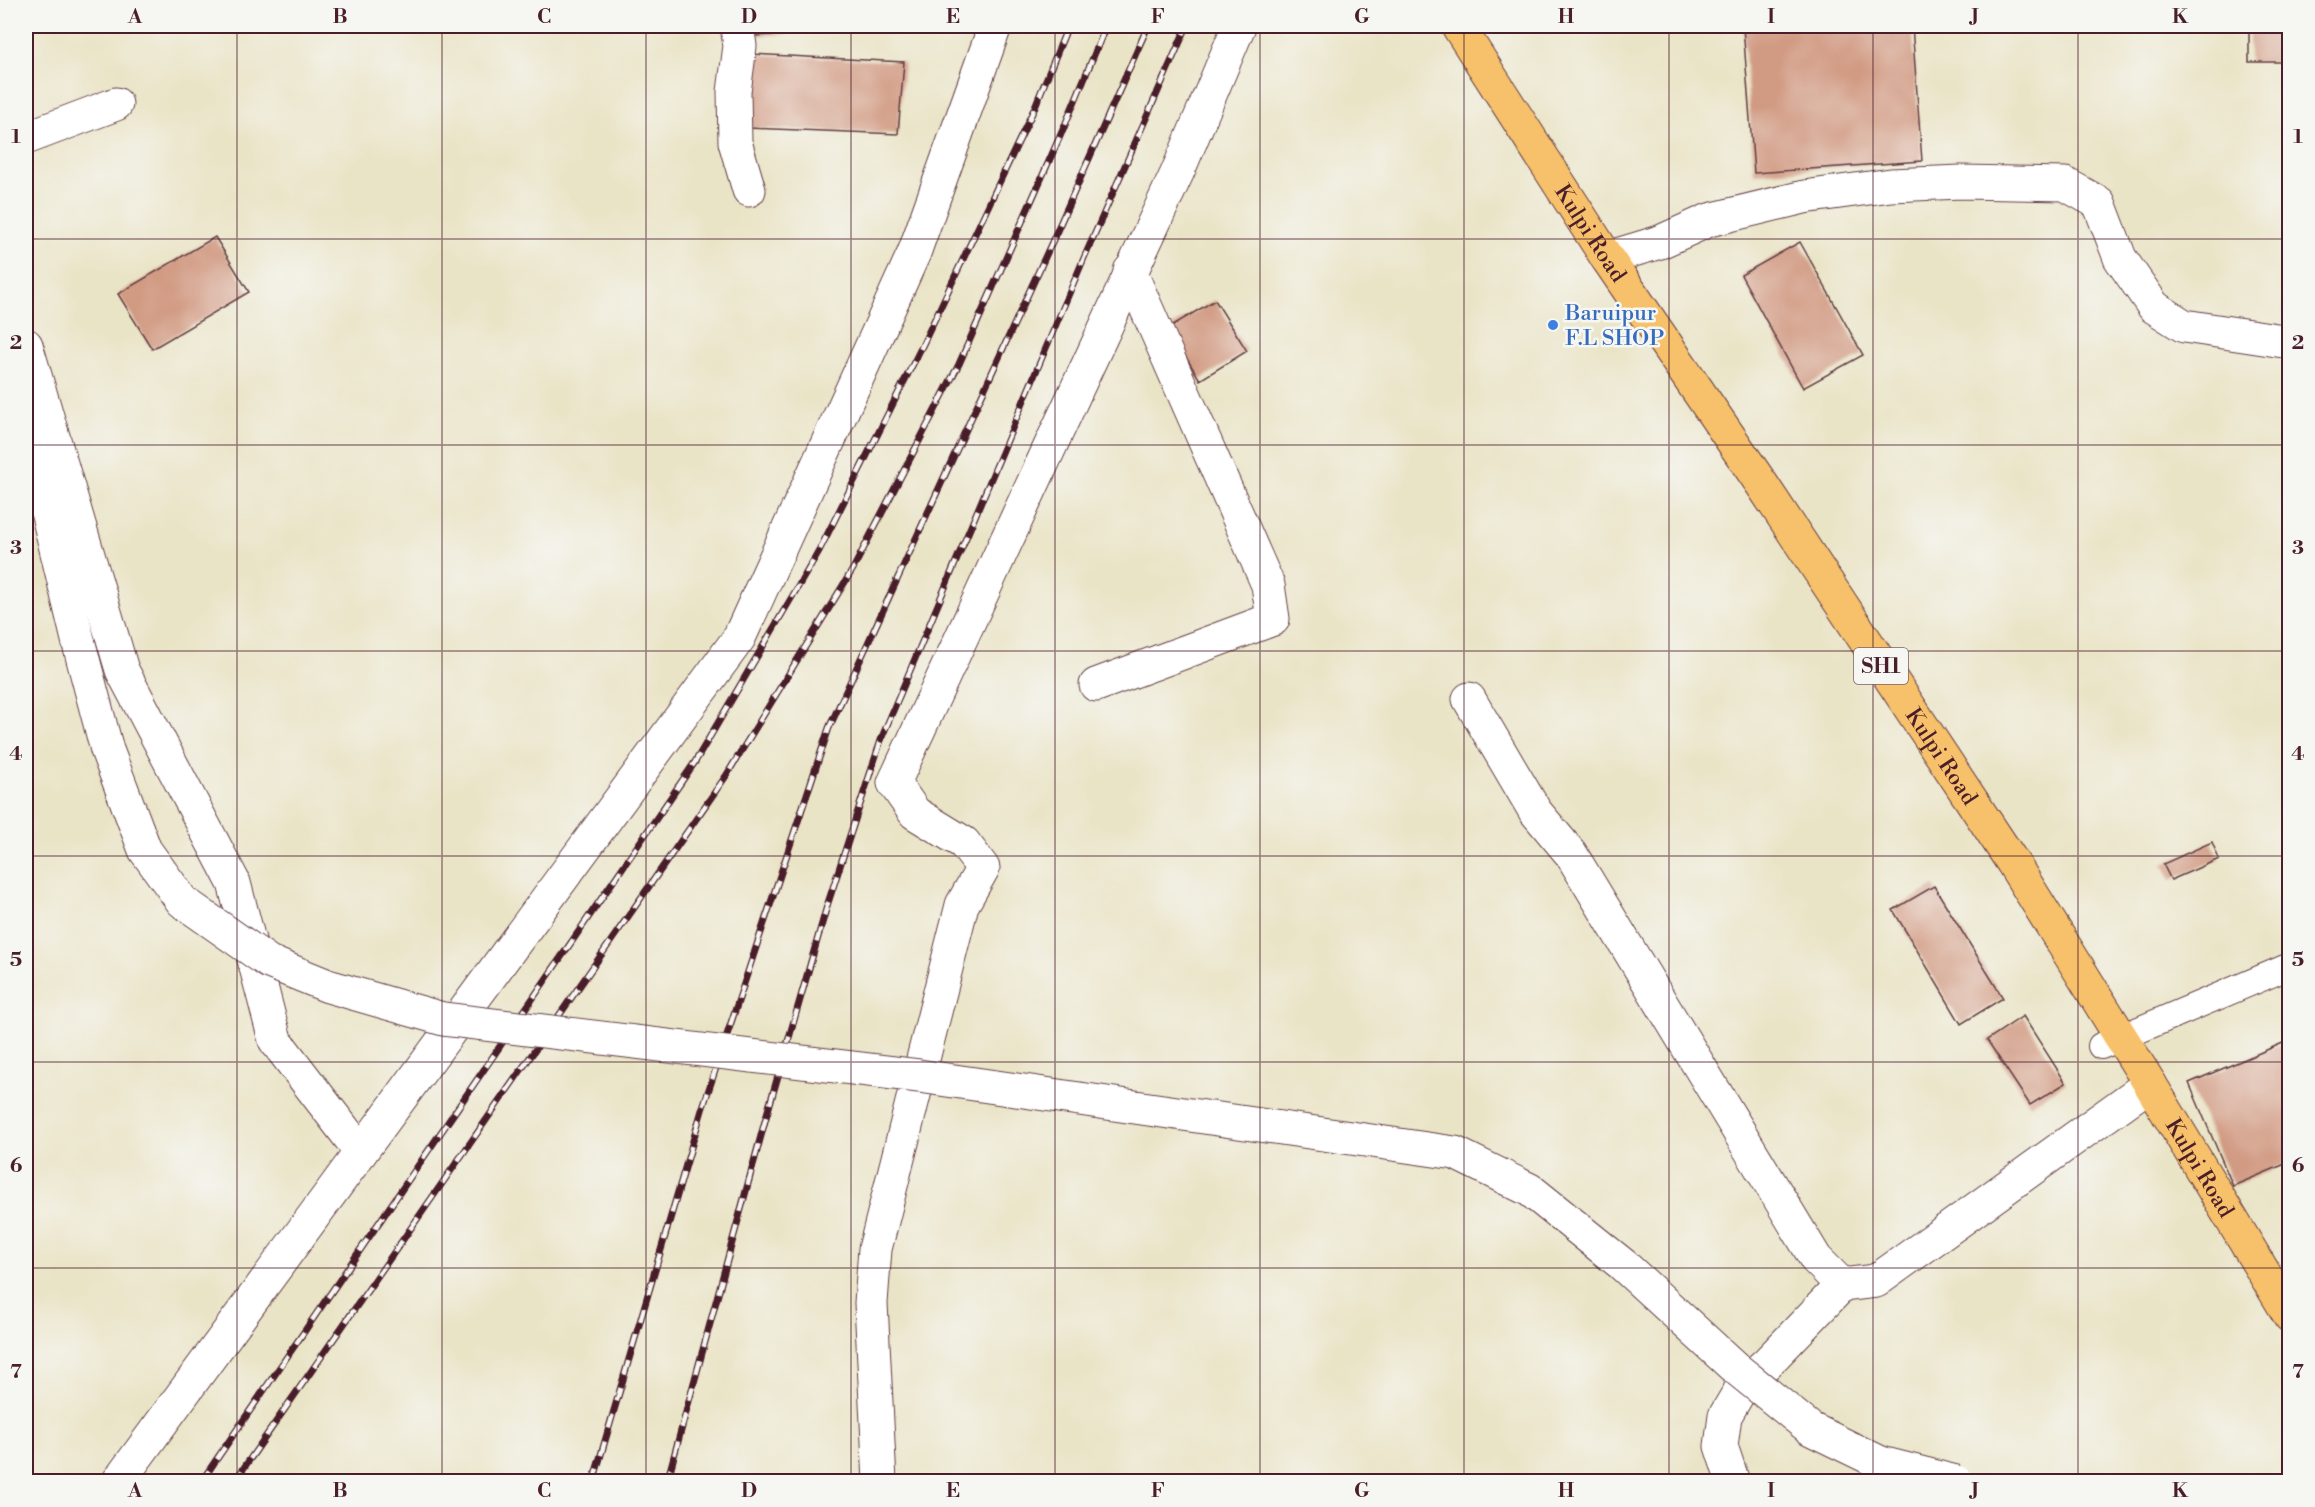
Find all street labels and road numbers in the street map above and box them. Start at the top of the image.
street label: Kulpi Road [1548,180,1632,288]
road number: SH1 [1854,648,1908,684]
street label: Kulpi Road [1899,703,1983,811]
street label: Kulpi Road [2159,1114,2240,1223]

